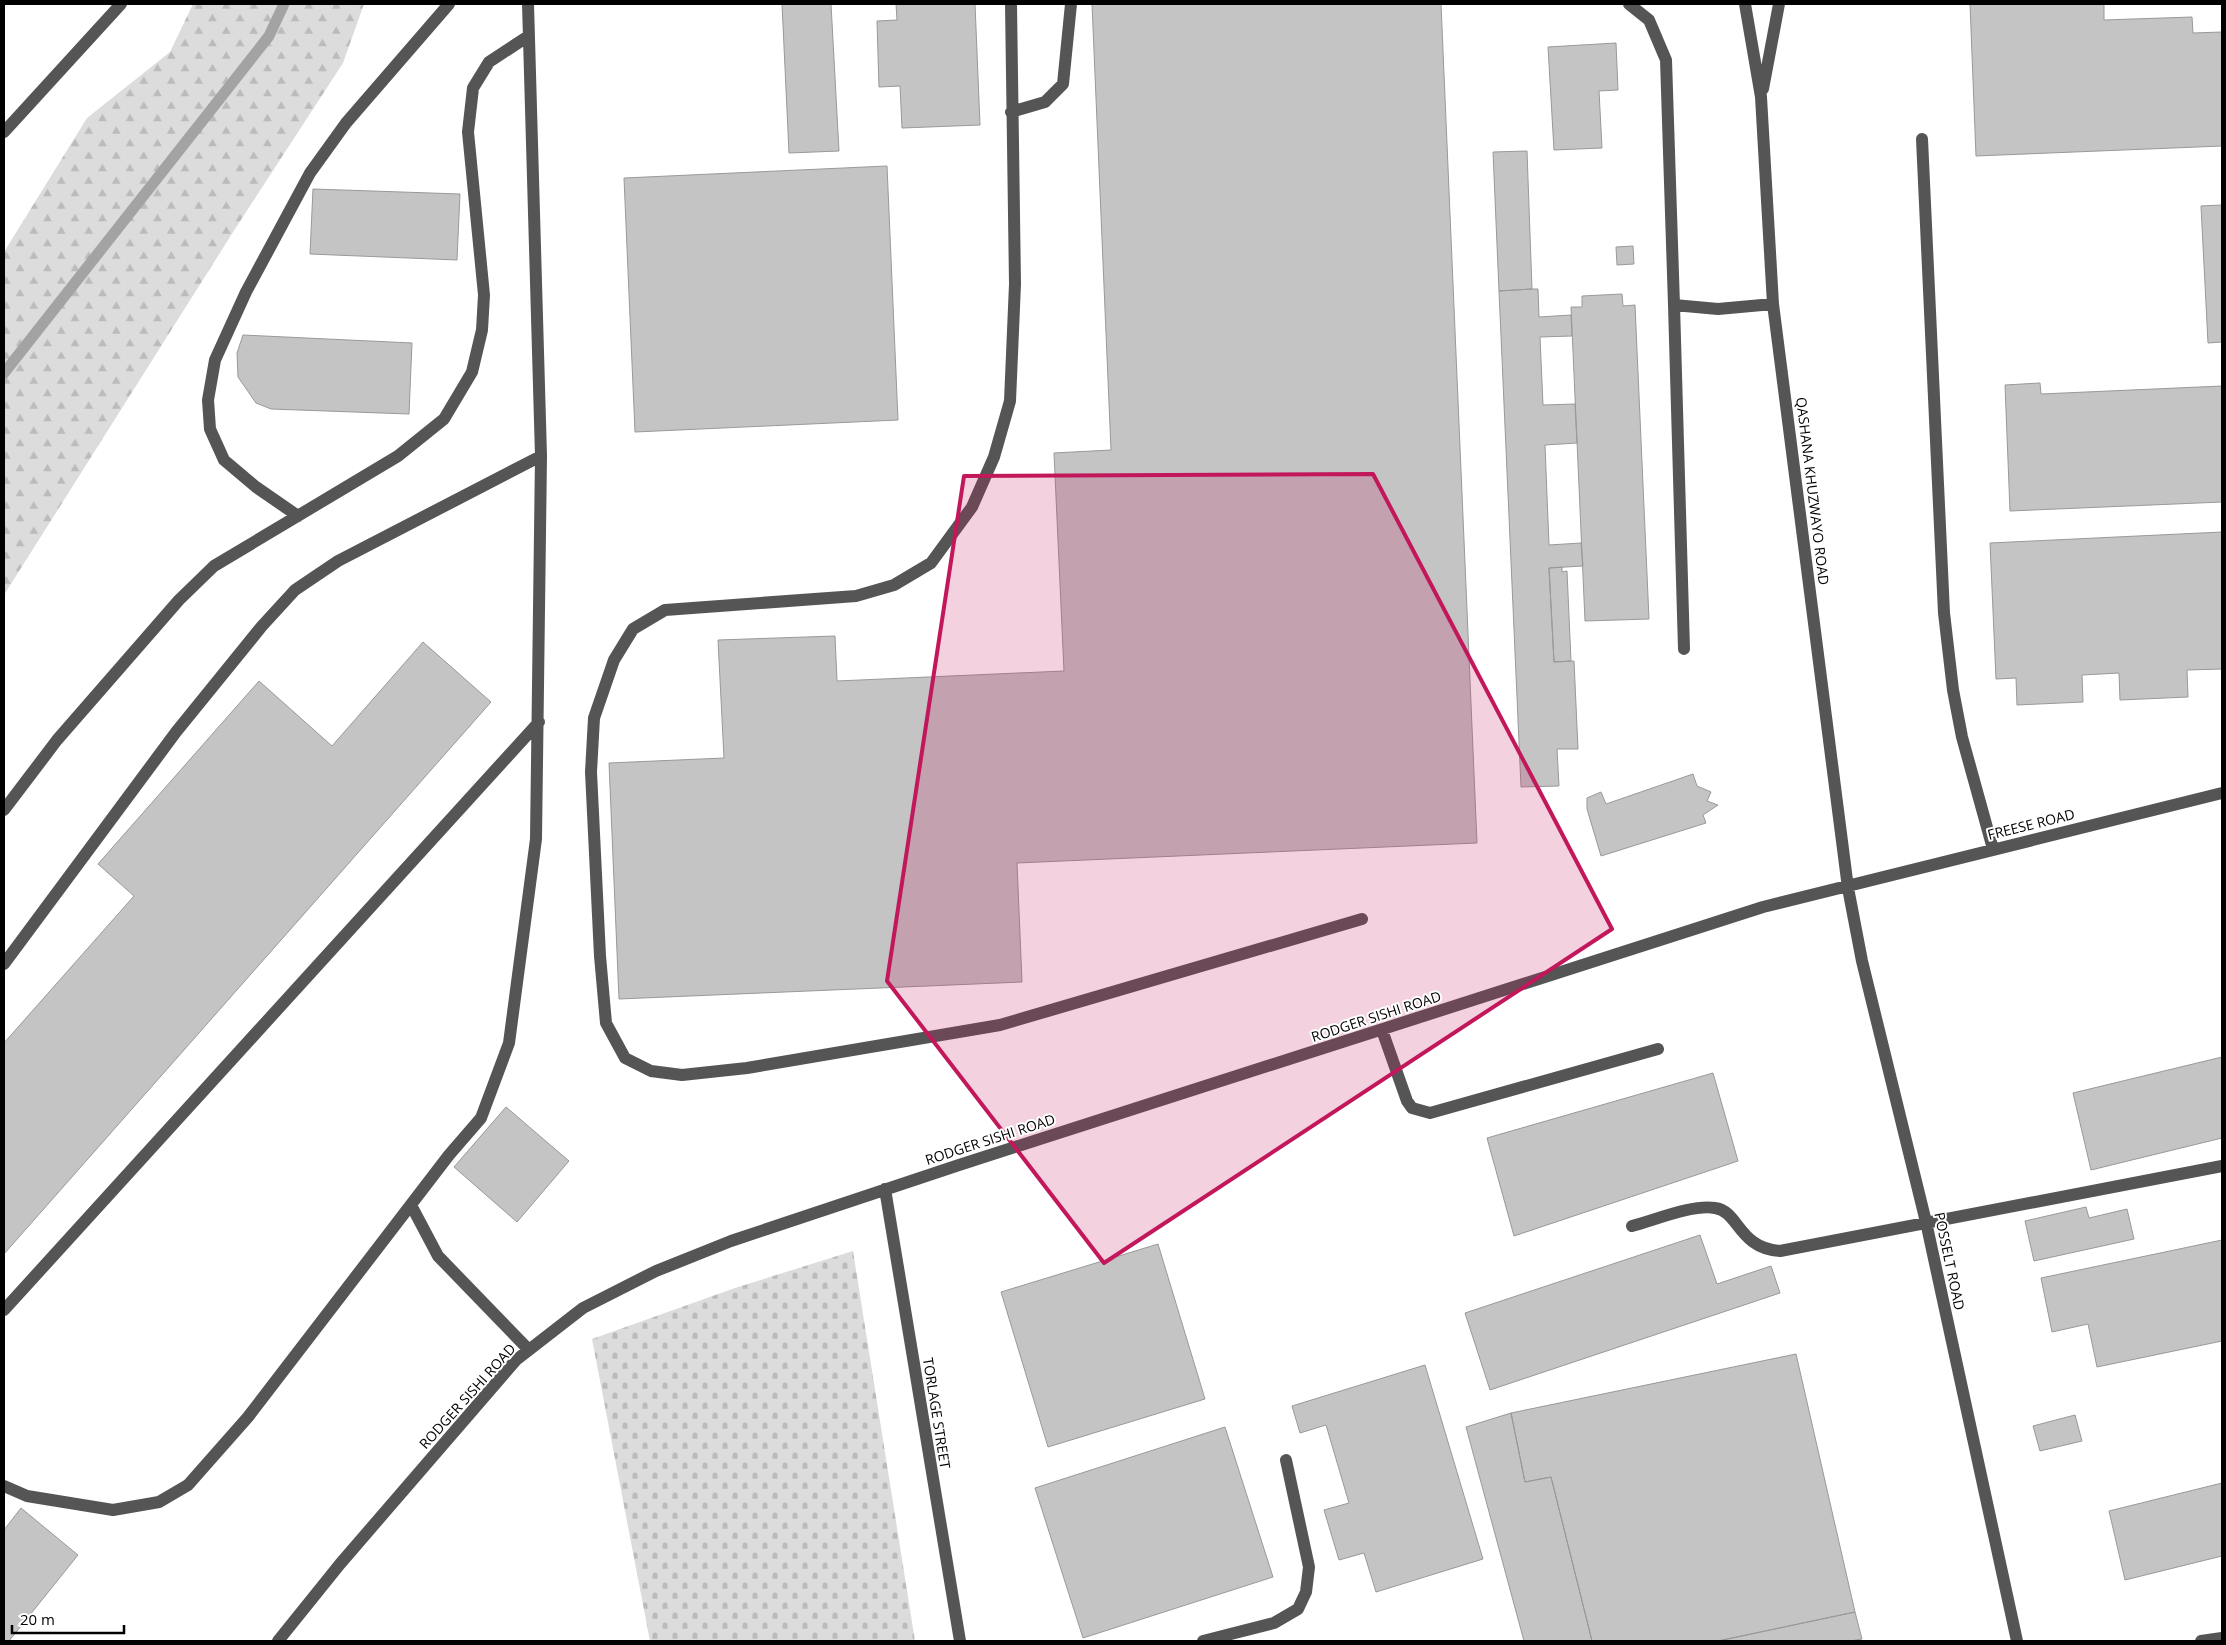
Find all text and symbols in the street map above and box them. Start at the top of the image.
street label: QASHANA KHUZWAYO ROAD [1792,396,1834,586]
street label: FREESE ROAD [1985,804,2077,844]
street label: RODGER SISHI ROAD [1309,986,1443,1046]
street label: RODGER SISHI ROAD [923,1109,1057,1169]
street label: POSSELT ROAD [1930,1210,1970,1312]
street label: RODGER SISHI ROAD [415,1339,519,1453]
street label: TORLAGE STREET [919,1356,955,1470]
scale bar [12,1602,125,1634]
text: 20 m [20,1609,55,1629]

